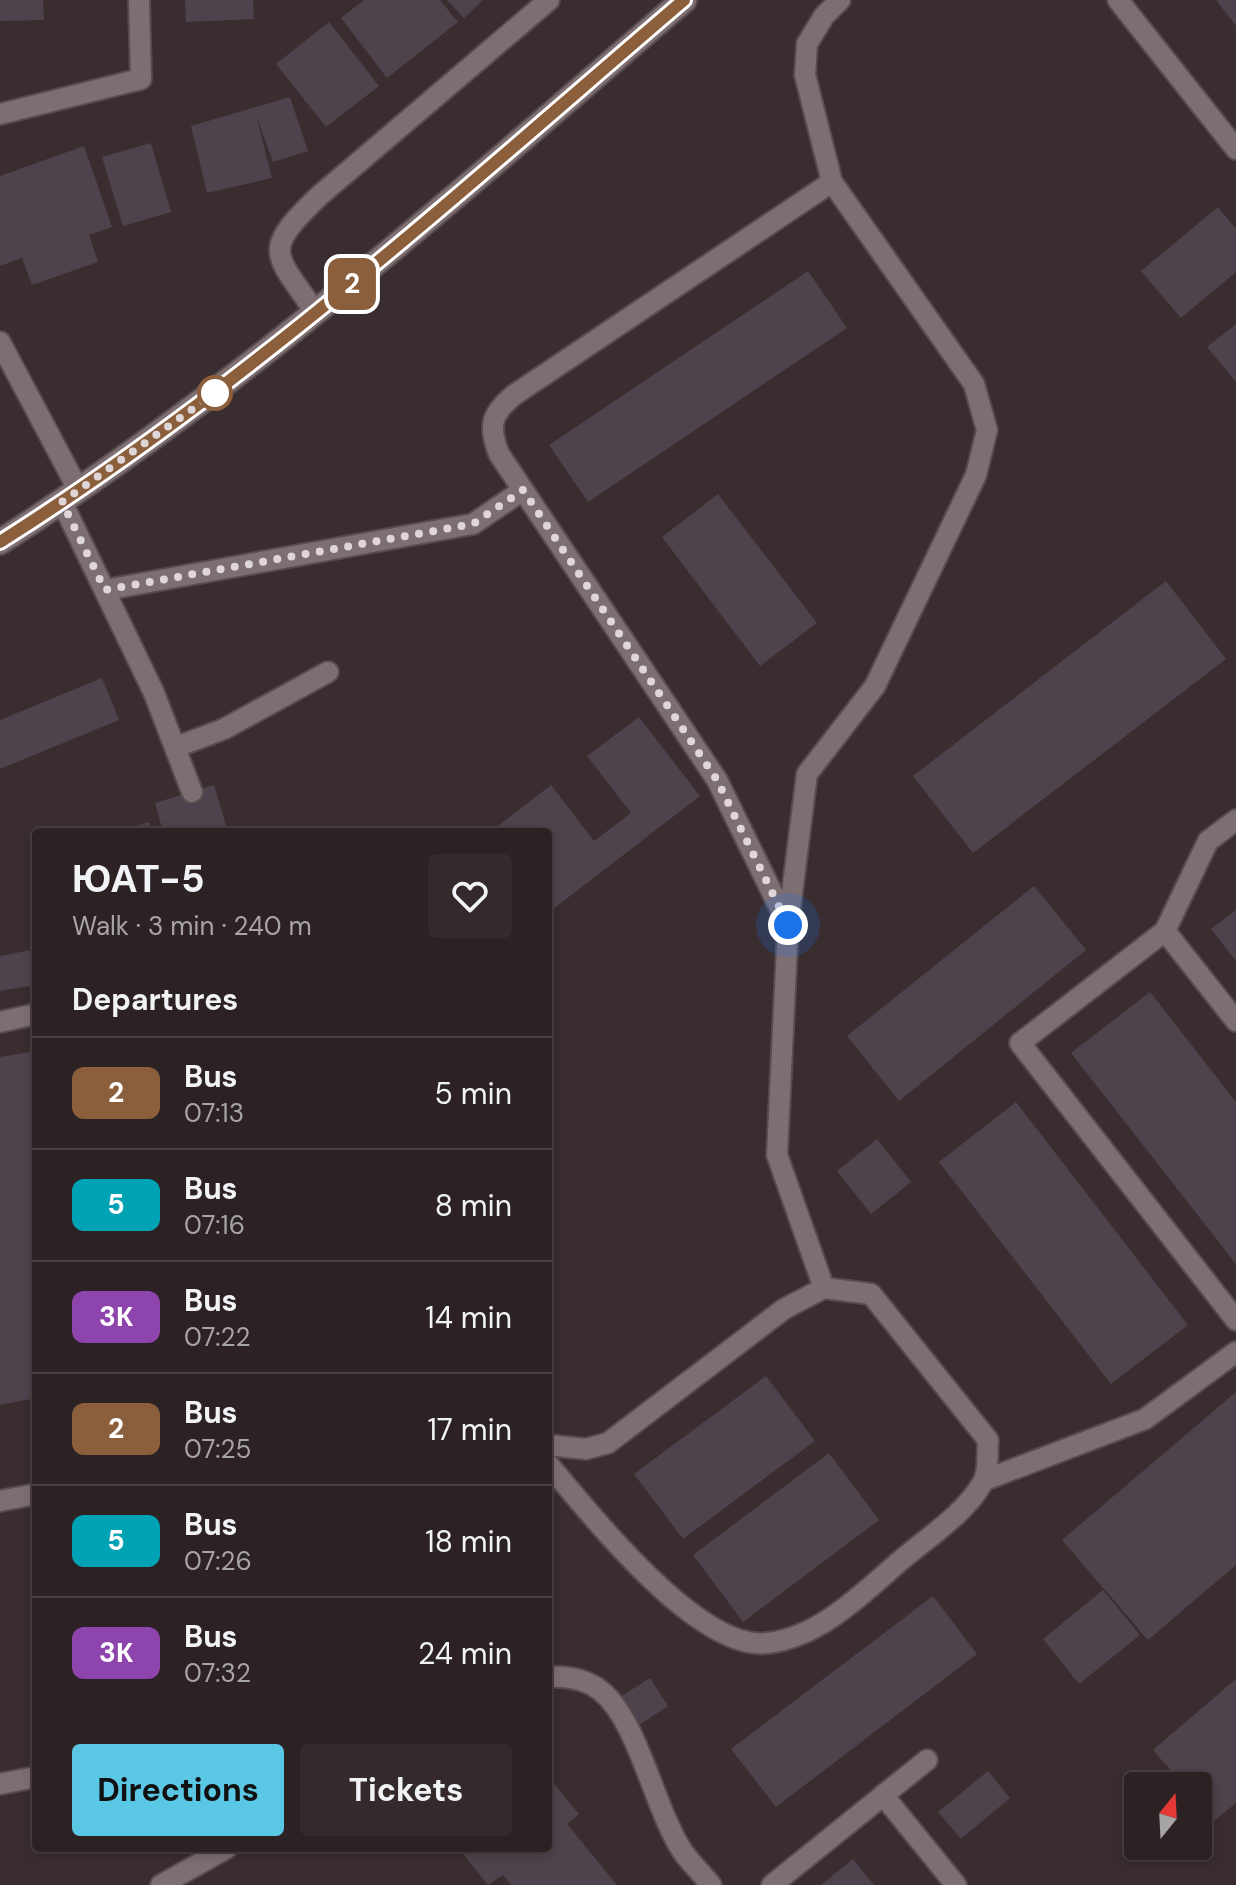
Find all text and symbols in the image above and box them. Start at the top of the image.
line badge: 2 [326,258,378,310]
text: 2 [344,265,360,302]
unlabelled marker [198,376,232,410]
text: ЮАТ-5 [72,854,205,904]
button: heart [428,854,512,938]
your location [768,905,808,945]
text: Walk · 3 min · 240 m [72,909,312,943]
text: Departures [72,980,238,1019]
text: Bus [184,1057,238,1096]
text: 2 [108,1074,124,1111]
text: 5 min [435,1074,512,1113]
text: 07:13 [184,1096,244,1130]
text: Bus [184,1169,238,1208]
text: 5 [107,1186,125,1223]
text: 8 min [435,1186,512,1225]
text: 07:16 [184,1208,245,1242]
text: Bus [184,1281,238,1320]
text: 3К [99,1298,133,1335]
text: 14 min [425,1298,512,1337]
text: 07:22 [184,1320,251,1354]
text: Bus [184,1393,238,1432]
text: 2 [108,1410,124,1447]
text: 17 min [427,1410,512,1449]
text: 07:25 [184,1432,251,1466]
text: Bus [184,1505,238,1544]
text: 5 [107,1522,125,1559]
text: 18 min [425,1522,512,1561]
text: 07:26 [184,1544,252,1578]
text: Bus [184,1617,238,1656]
text: 3К [99,1634,133,1671]
text: 24 min [418,1634,512,1673]
text: 07:32 [184,1656,251,1690]
button: Directions [72,1744,284,1836]
button: Tickets [300,1744,512,1836]
north arrow [1124,1772,1212,1860]
map controls [1124,1772,1212,1860]

